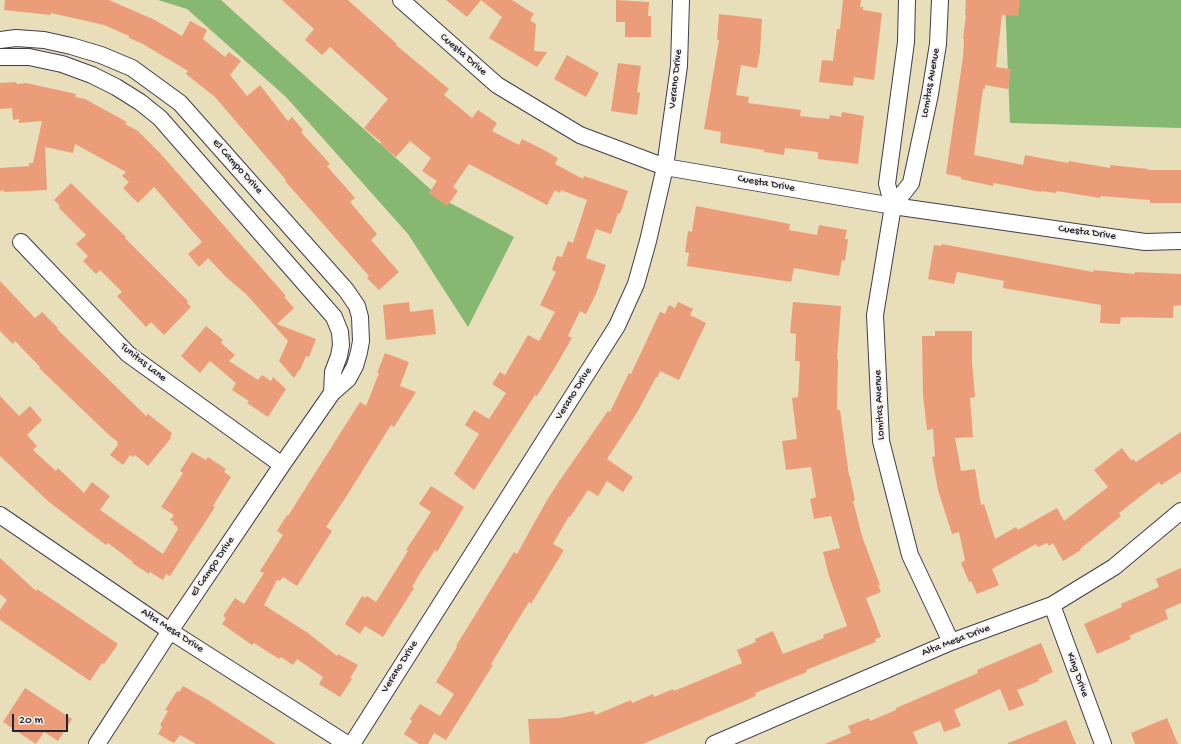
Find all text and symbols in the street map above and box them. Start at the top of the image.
street label: Cuesta Drive [437,31,489,79]
street label: Lomitas Avenue [918,47,944,119]
street label: Verano Drive [666,49,686,109]
street label: El Campo Drive [209,137,265,197]
street label: Cuesta Drive [736,172,796,196]
street label: Cuesta Drive [1057,222,1117,244]
street label: Tunitas Lane [117,341,169,385]
street label: Verano Drive [553,365,595,423]
street label: Lomitas Avenue [872,370,888,440]
street label: El Campo Drive [188,535,238,599]
street label: Alta Mesa Drive [138,606,206,656]
street label: Alta Mesa Drive [920,622,992,660]
street label: Verano Drive [379,638,421,696]
street label: King Drive [1063,651,1091,699]
scale bar [14,706,70,732]
text: 20 m [19,714,43,728]

